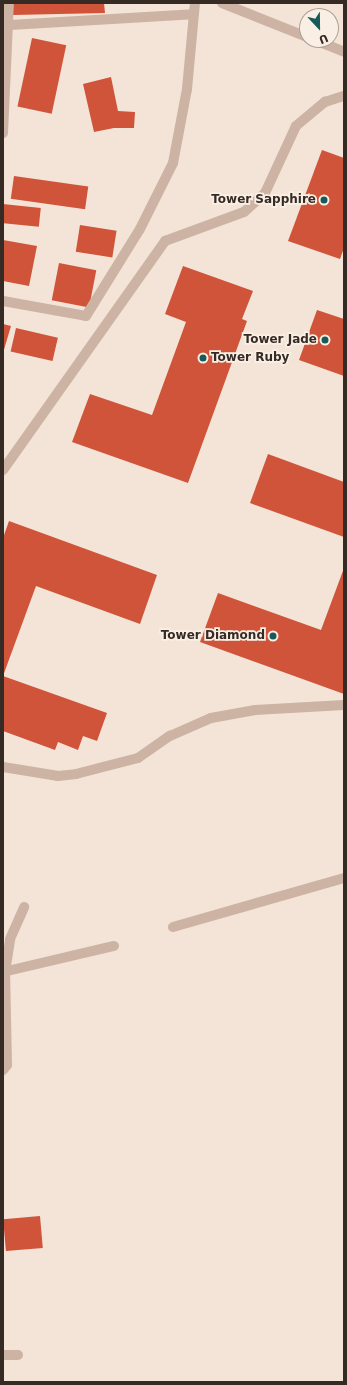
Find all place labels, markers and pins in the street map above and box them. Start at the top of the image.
place label: Tower Sapphire [211,193,316,207]
marker: Tower Sapphire [319,195,329,205]
place label: Tower Jade [244,333,317,347]
marker: Tower Jade [320,335,330,345]
place label: Tower Ruby [211,351,289,365]
marker: Tower Ruby [198,353,208,363]
place label: Tower Diamond [161,629,265,643]
marker: Tower Diamond [268,631,278,641]

